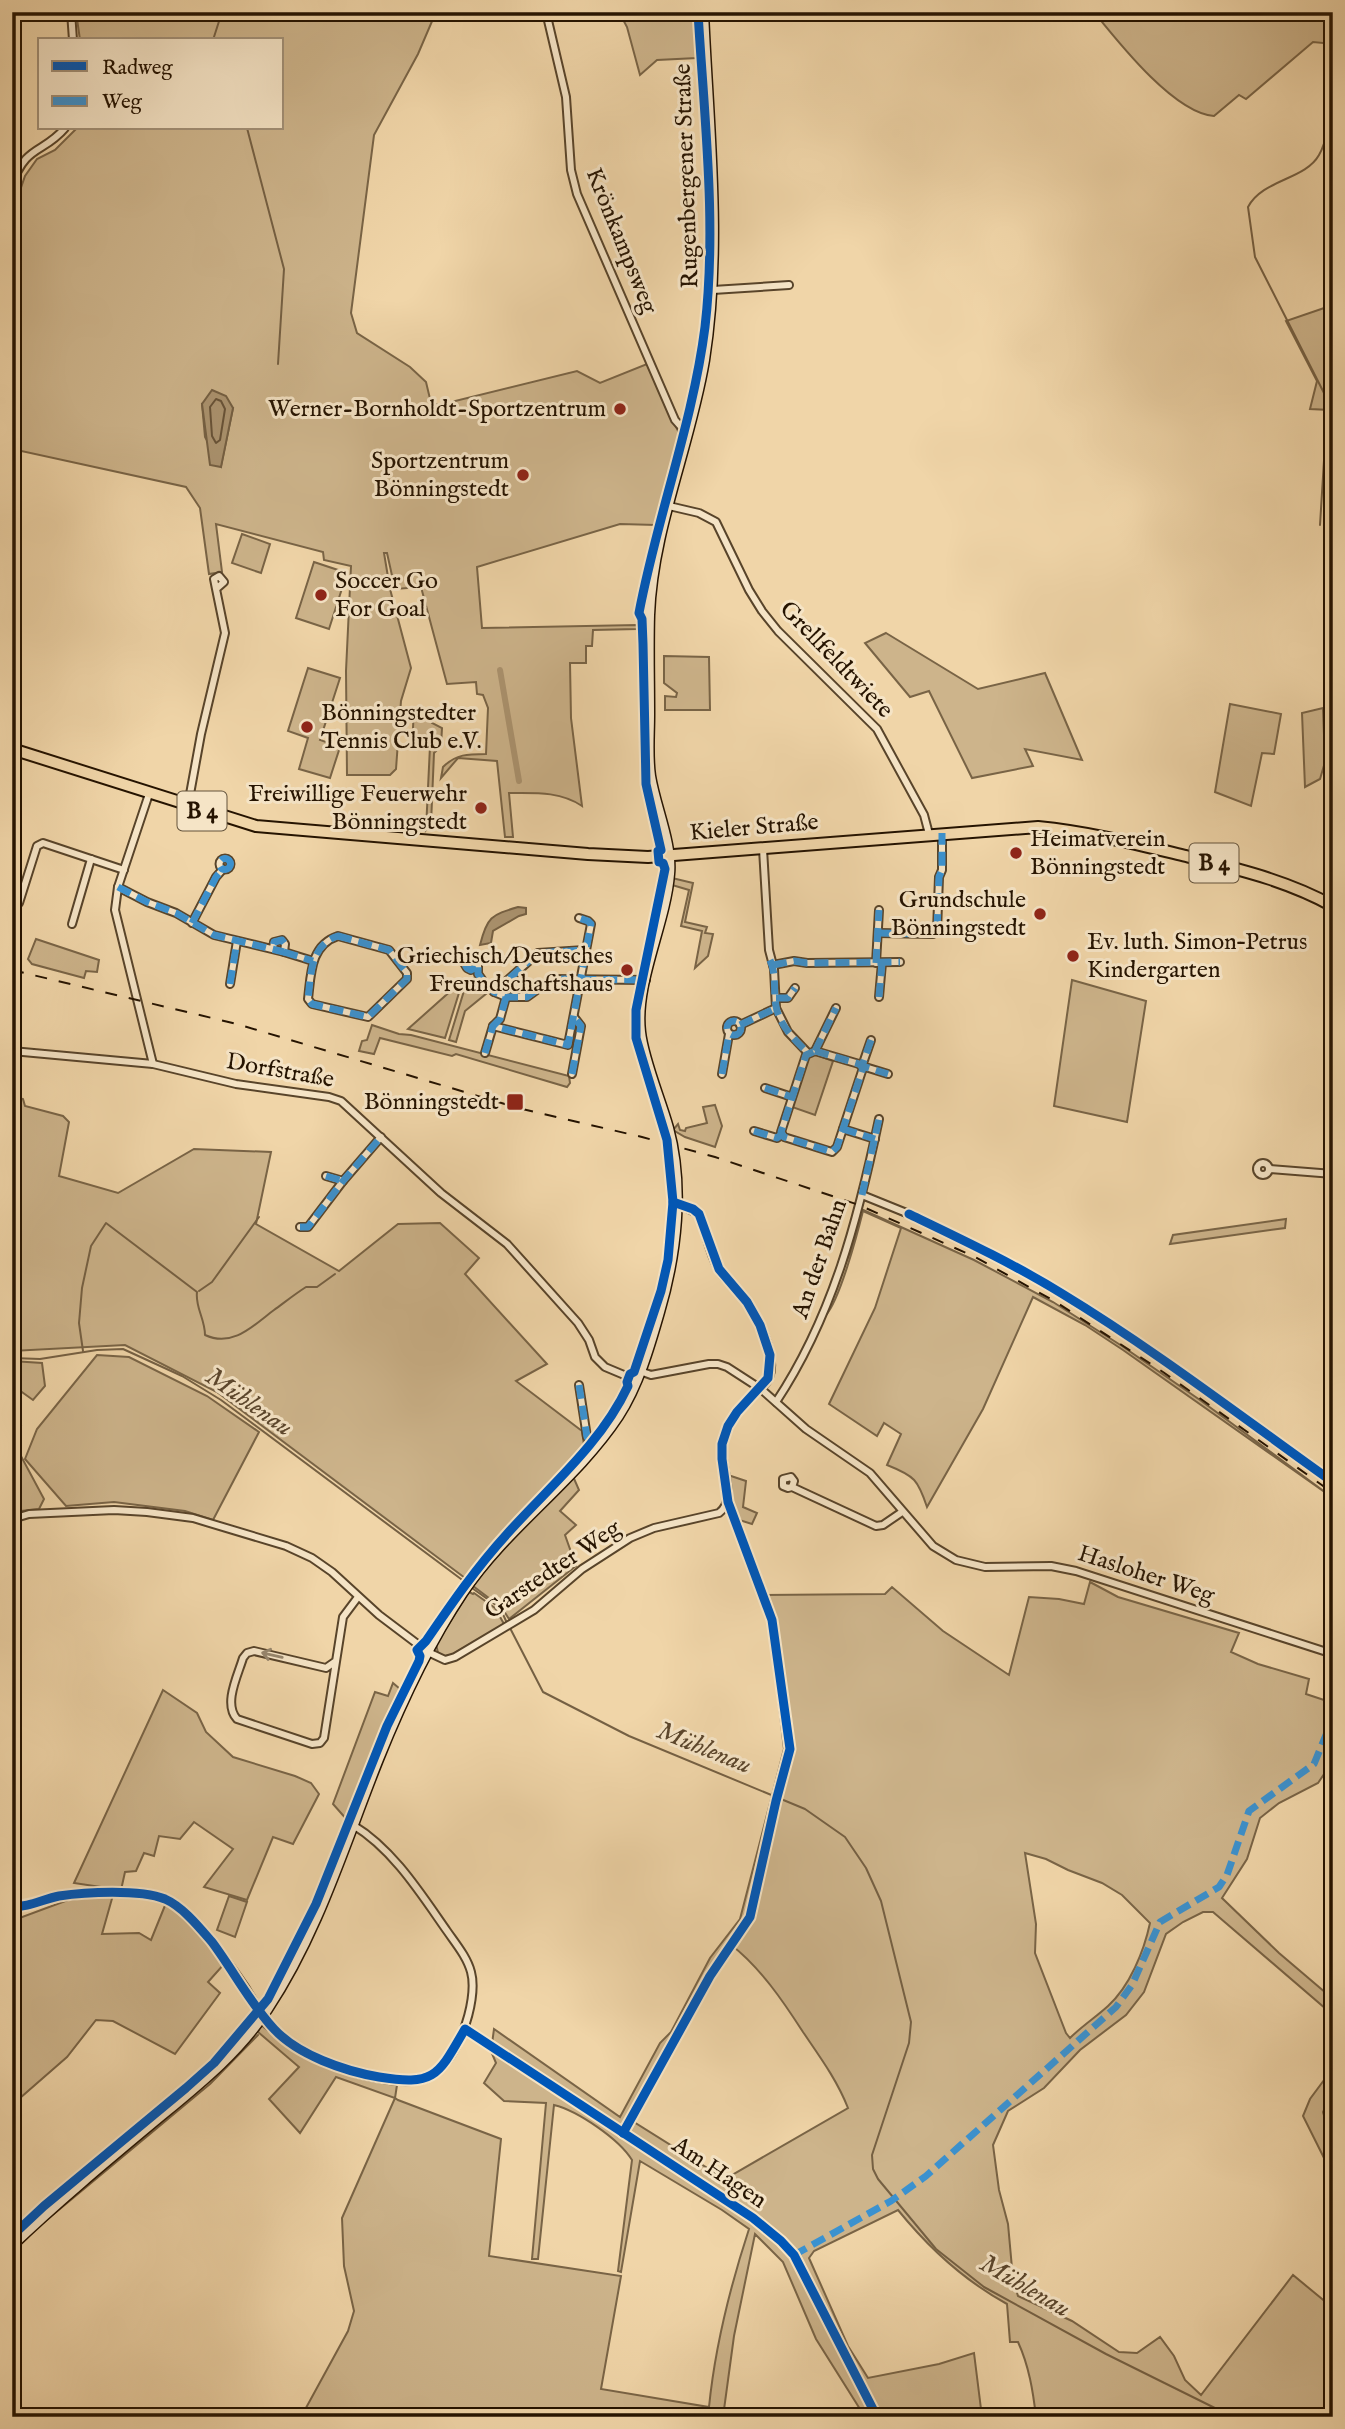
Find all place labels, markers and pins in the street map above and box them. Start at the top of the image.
place label: Werner-Bornholdt-Sportzentrum [268,394,606,425]
marker: Werner-Bornholdt-Sportzentrum [612,401,628,417]
place label: Sportzentrum Bönningstedt [371,446,509,505]
marker: Sportzentrum Bönningstedt [515,467,531,483]
place label: Soccer Go For Goal [335,566,438,625]
marker: Soccer Go For Goal [313,587,329,603]
place label: Bönningstedter Tennis Club e.V. [321,698,482,757]
marker: Bönningstedter Tennis Club e.V. [299,719,315,735]
place label: Freiwillige Feuerwehr Bönningstedt [248,779,467,838]
marker: Freiwillige Feuerwehr Bönningstedt [473,800,489,816]
place label: Heimatverein Bönningstedt [1030,824,1166,883]
marker: Heimatverein Bönningstedt [1008,845,1024,861]
place label: Grundschule Bönningstedt [891,885,1026,944]
marker: Grundschule Bönningstedt [1032,906,1048,922]
place label: Ev. luth. Simon–Petrus Kindergarten [1087,927,1307,986]
place label: Griechisch/Deutsches Freundschaftshaus [397,941,613,1000]
marker: Ev. luth. Simon–Petrus Kindergarten [1065,948,1081,964]
marker: Griechisch/Deutsches Freundschaftshaus [619,962,635,978]
place label: Bönningstedt [364,1087,499,1118]
marker: Bönningstedt [505,1092,525,1112]

